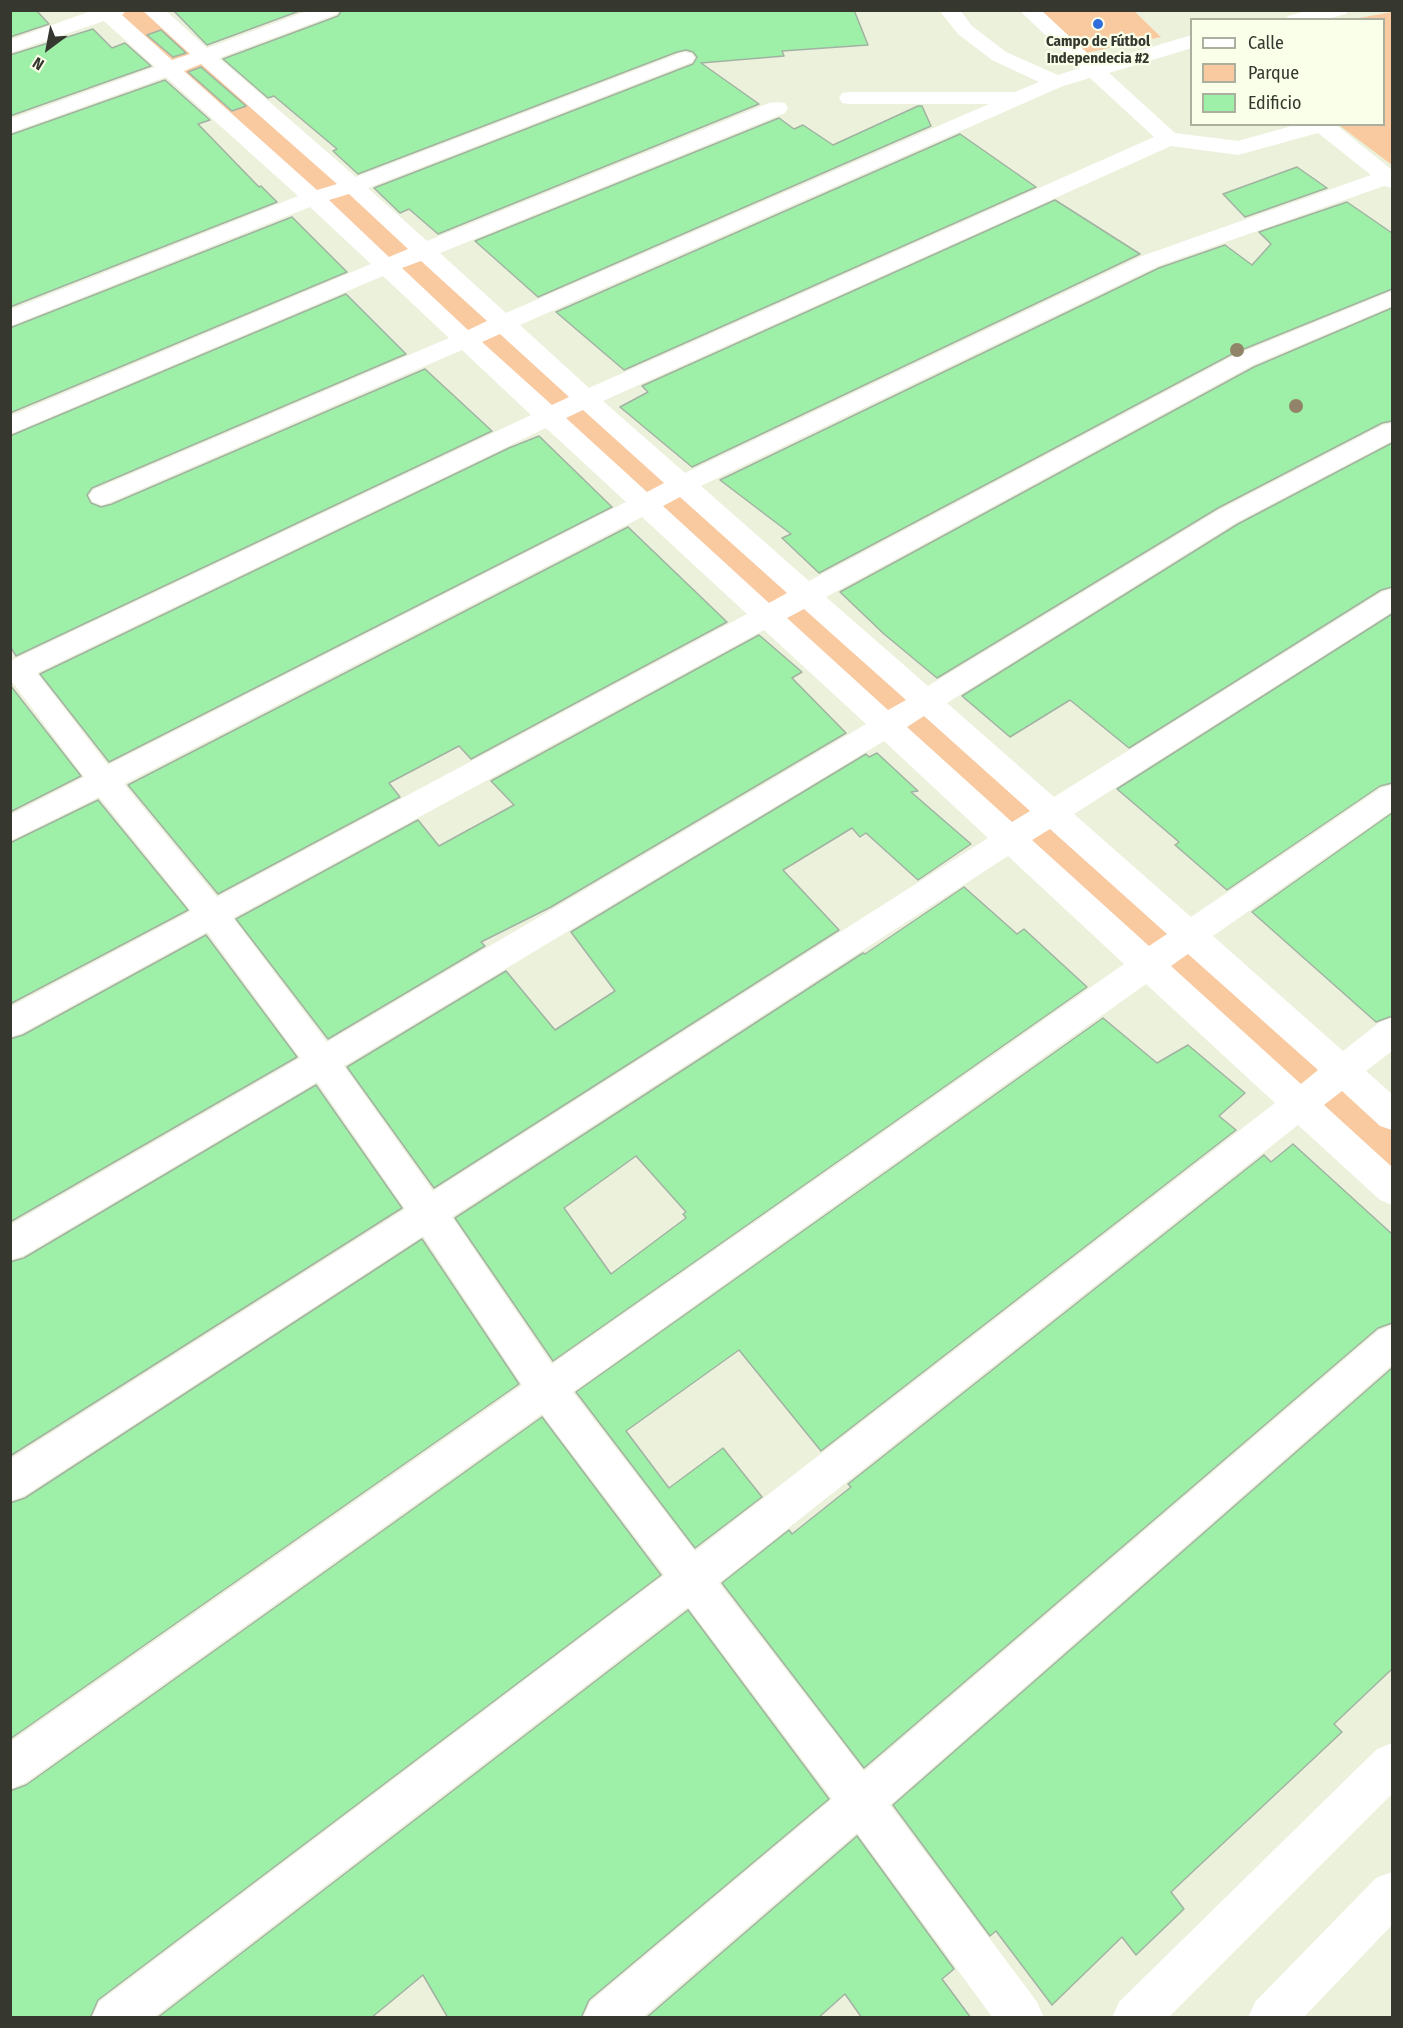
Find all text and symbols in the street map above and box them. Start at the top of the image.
marker: Campo de Fútbol Independecia #2 [1091,17,1105,31]
north arrow [18,18,78,78]
legend [1190,18,1385,126]
text: Calle [1248,32,1284,54]
place label: Campo de Fútbol Independecia #2 [1046,33,1150,68]
text: N [29,53,47,74]
text: Parque [1248,62,1299,84]
text: Edificio [1248,92,1301,114]

